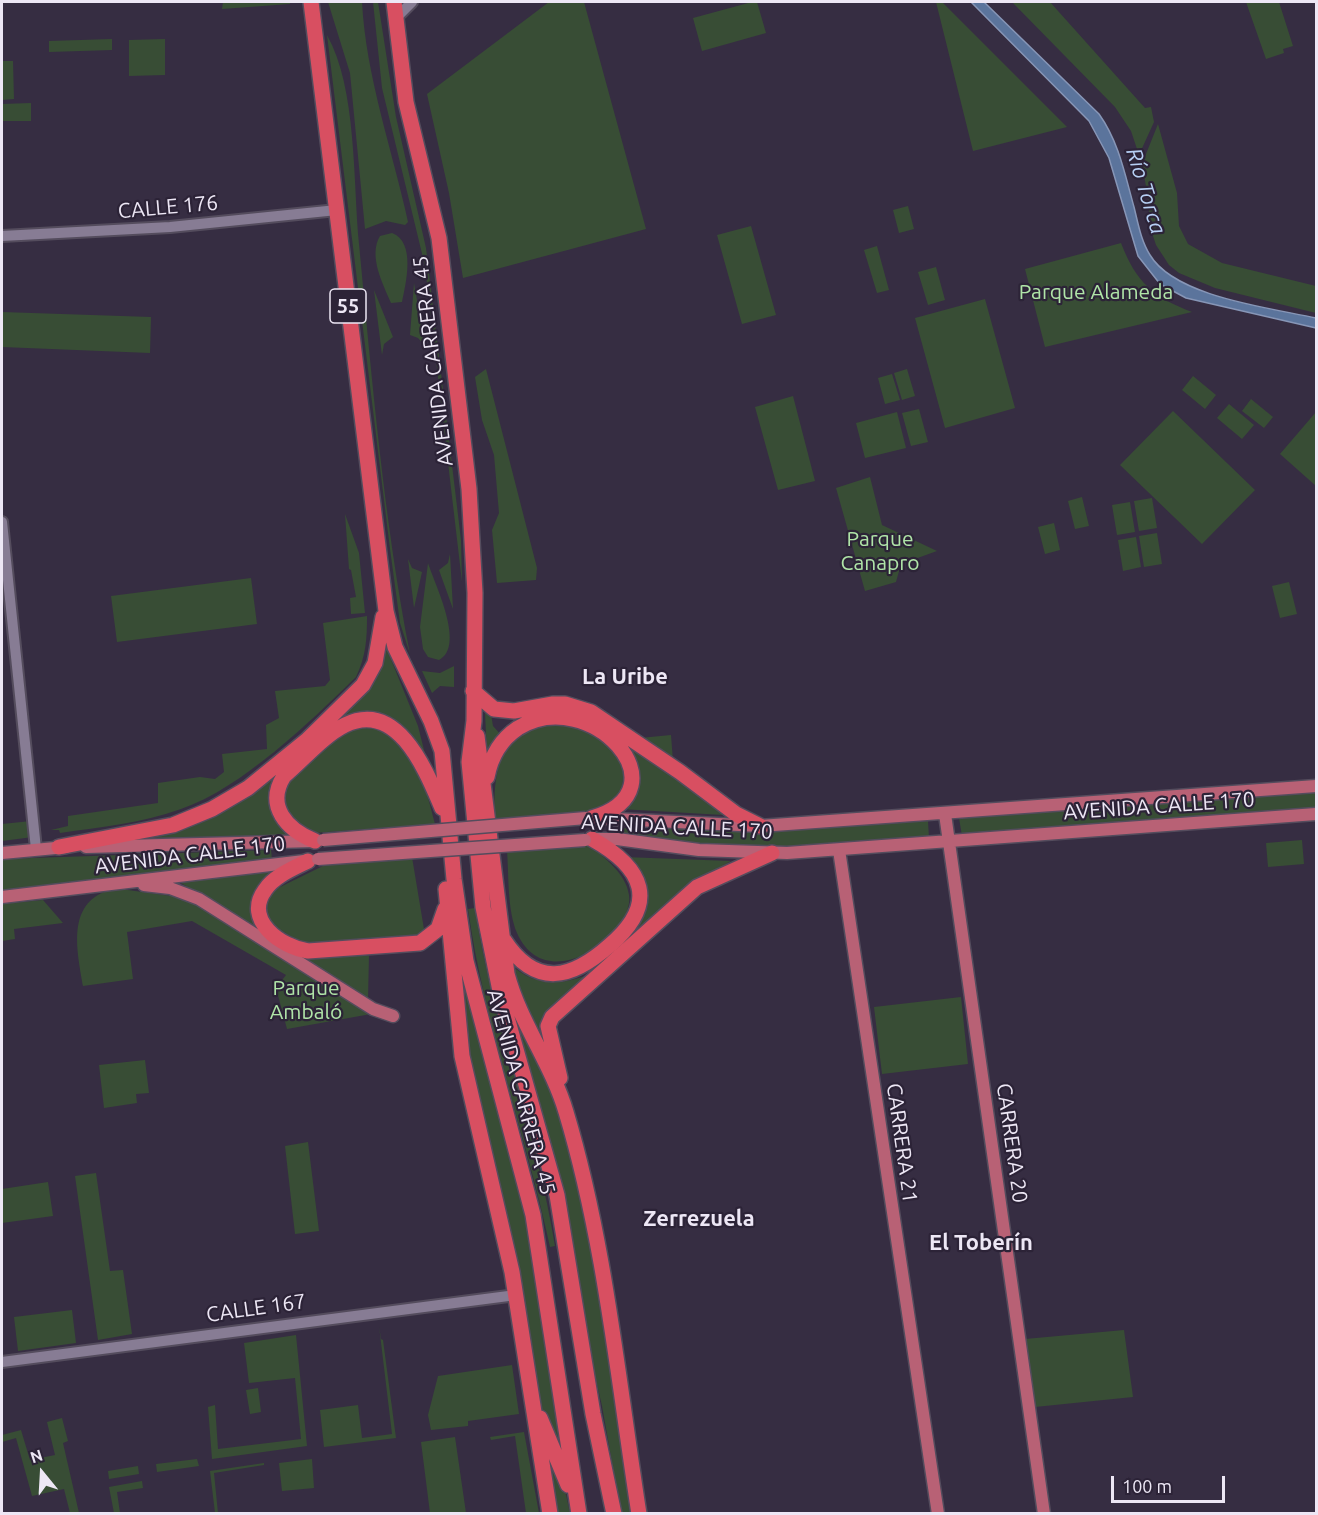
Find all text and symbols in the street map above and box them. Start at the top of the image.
water label: Río Torca [1120,145,1172,237]
street label: CALLE 176 [117,190,219,224]
street label: AVENIDA CARRERA 45 [408,254,458,468]
park label: Parque Alameda [1019,279,1173,305]
road number: 55 [330,289,366,323]
park label: Parque Canapro [841,526,919,576]
district label: La Uribe [582,664,668,690]
street label: AVENIDA CALLE 170 [1063,787,1255,825]
street label: AVENIDA CALLE 170 [581,809,773,845]
street label: AVENIDA CALLE 170 [93,831,287,879]
park label: Parque Ambaló [270,975,342,1025]
street label: AVENIDA CARRERA 45 [481,986,561,1198]
street label: CARRERA 21 [881,1081,923,1205]
street label: CARRERA 20 [991,1081,1033,1205]
district label: Zerrezuela [643,1206,755,1232]
district label: El Toberín [929,1230,1033,1256]
street label: CALLE 167 [204,1289,308,1327]
north arrow [12,1443,72,1503]
text: N [28,1445,45,1466]
scale bar [1114,1464,1228,1502]
text: 100 m [1122,1476,1172,1496]

